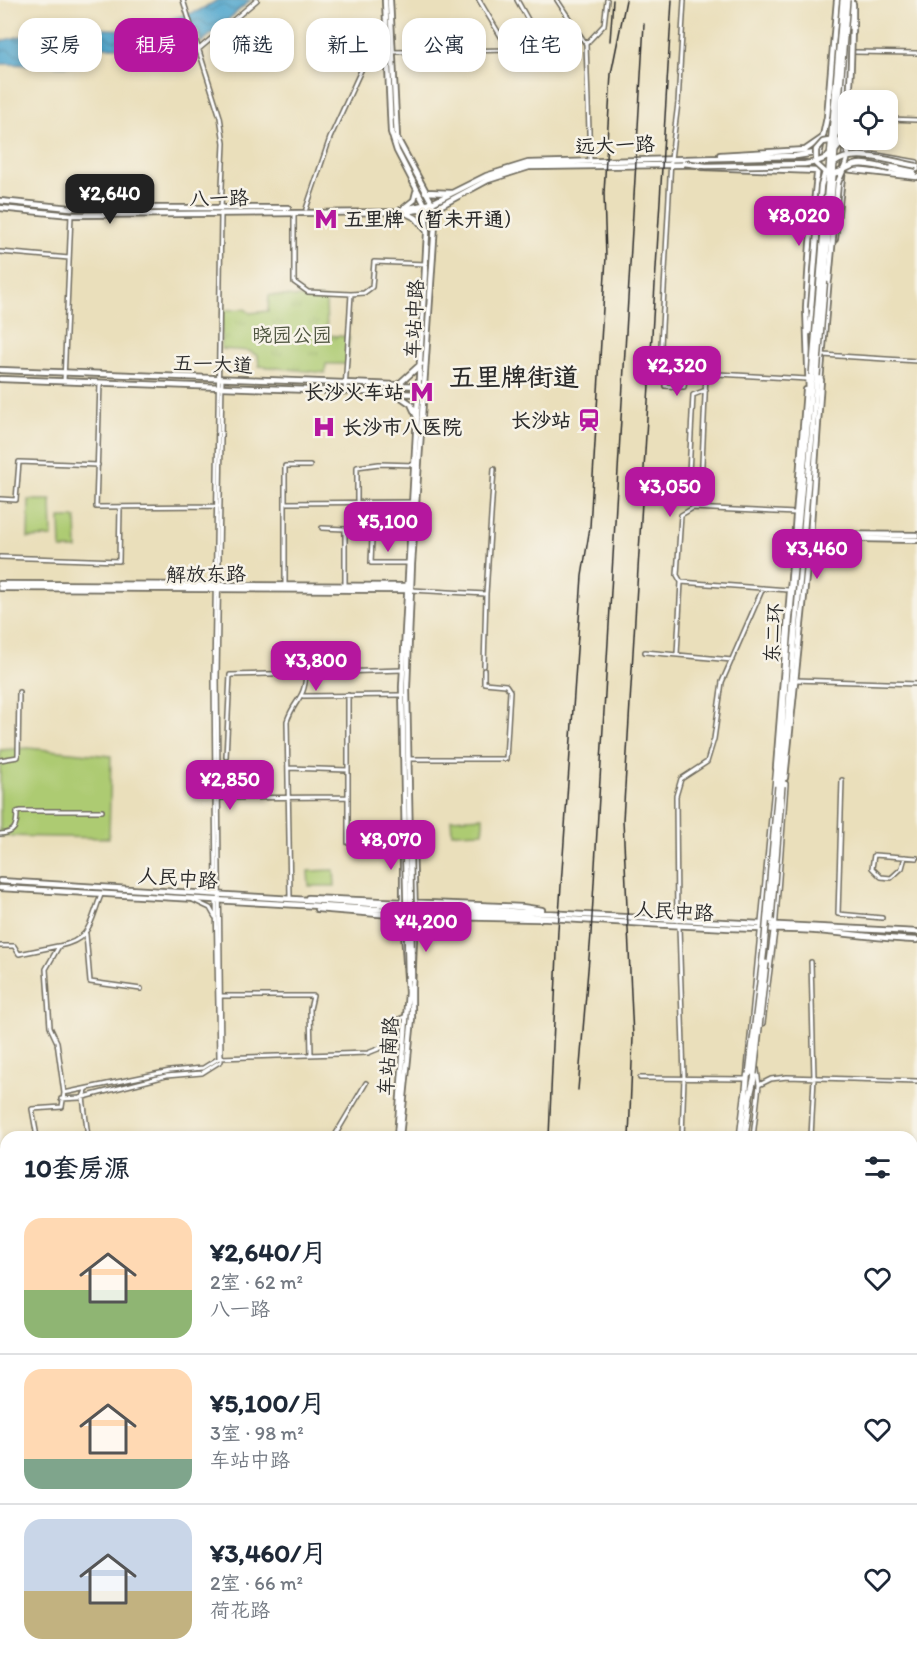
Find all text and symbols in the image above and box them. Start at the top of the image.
chip: 买房 [18,18,102,72]
chip: 租房 [114,18,198,72]
chip: 筛选 [210,18,294,72]
chip: 新上 [306,18,390,72]
chip: 公寓 [402,18,486,72]
chip: 住宅 [498,18,582,72]
map controls [838,90,898,150]
button: locate [838,90,898,150]
street label: 远大一路 [575,132,656,158]
pin: ¥2,640 [61,174,159,225]
text: ¥2,640 [79,181,141,205]
street label: 八一路 [189,185,250,211]
pin: ¥8,020 [750,196,848,247]
text: ¥8,020 [768,203,830,227]
metro station icon: 五里牌（暂未开通） [313,206,339,232]
place label: 五里牌（暂未开通） [344,207,524,231]
street label: 车站中路 [400,277,428,360]
park label: 晓园公园 [252,323,332,347]
pin: ¥2,320 [628,346,726,397]
street label: 五一大道 [173,351,253,377]
text: ¥2,320 [647,353,707,377]
district label: 五里牌街道 [449,361,579,393]
metro station icon: 长沙火车站 [409,379,435,405]
place label: 长沙火车站 [304,380,404,404]
station icon: 长沙站 [576,407,602,433]
place label: 长沙站 [511,408,571,432]
hospital icon: 长沙市八医院 [311,414,337,440]
place label: 长沙市八医院 [342,415,462,439]
pin: ¥3,050 [621,467,719,518]
text: ¥3,050 [639,474,701,498]
pin: ¥5,100 [339,502,437,553]
text: ¥5,100 [358,509,418,533]
pin: ¥3,460 [768,529,866,580]
text: ¥3,460 [786,536,848,560]
street label: 解放东路 [166,561,247,587]
street label: 东二环 [759,602,787,664]
pin: ¥3,800 [267,641,365,692]
text: ¥3,800 [285,648,347,672]
pin: ¥2,850 [181,760,279,811]
text: ¥2,850 [200,767,260,791]
pin: ¥8,070 [342,820,440,871]
text: ¥8,070 [360,827,422,851]
street label: 人民中路 [137,863,220,893]
street label: 人民中路 [633,897,716,925]
pin: ¥4,200 [377,902,475,953]
text: ¥4,200 [394,909,458,933]
street label: 车站南路 [373,1014,403,1097]
icon: filters [861,1151,894,1184]
text: 10套房源 [24,1152,130,1184]
text: ¥2,640/月 [210,1236,327,1268]
icon: home [72,1242,144,1314]
icon: heart [861,1262,894,1295]
text: 2室 · 62 m² [210,1270,303,1294]
text: 八一路 [210,1297,270,1321]
text: ¥5,100/月 [210,1387,325,1419]
icon: home [72,1393,144,1465]
icon: heart [861,1413,894,1446]
text: 3室 · 98 m² [210,1421,304,1445]
text: 车站中路 [210,1448,290,1472]
text: ¥3,460/月 [210,1537,327,1569]
icon: home [72,1543,144,1615]
icon: heart [861,1563,894,1596]
text: 2室 · 66 m² [210,1571,303,1595]
text: 荷花路 [210,1598,270,1622]

